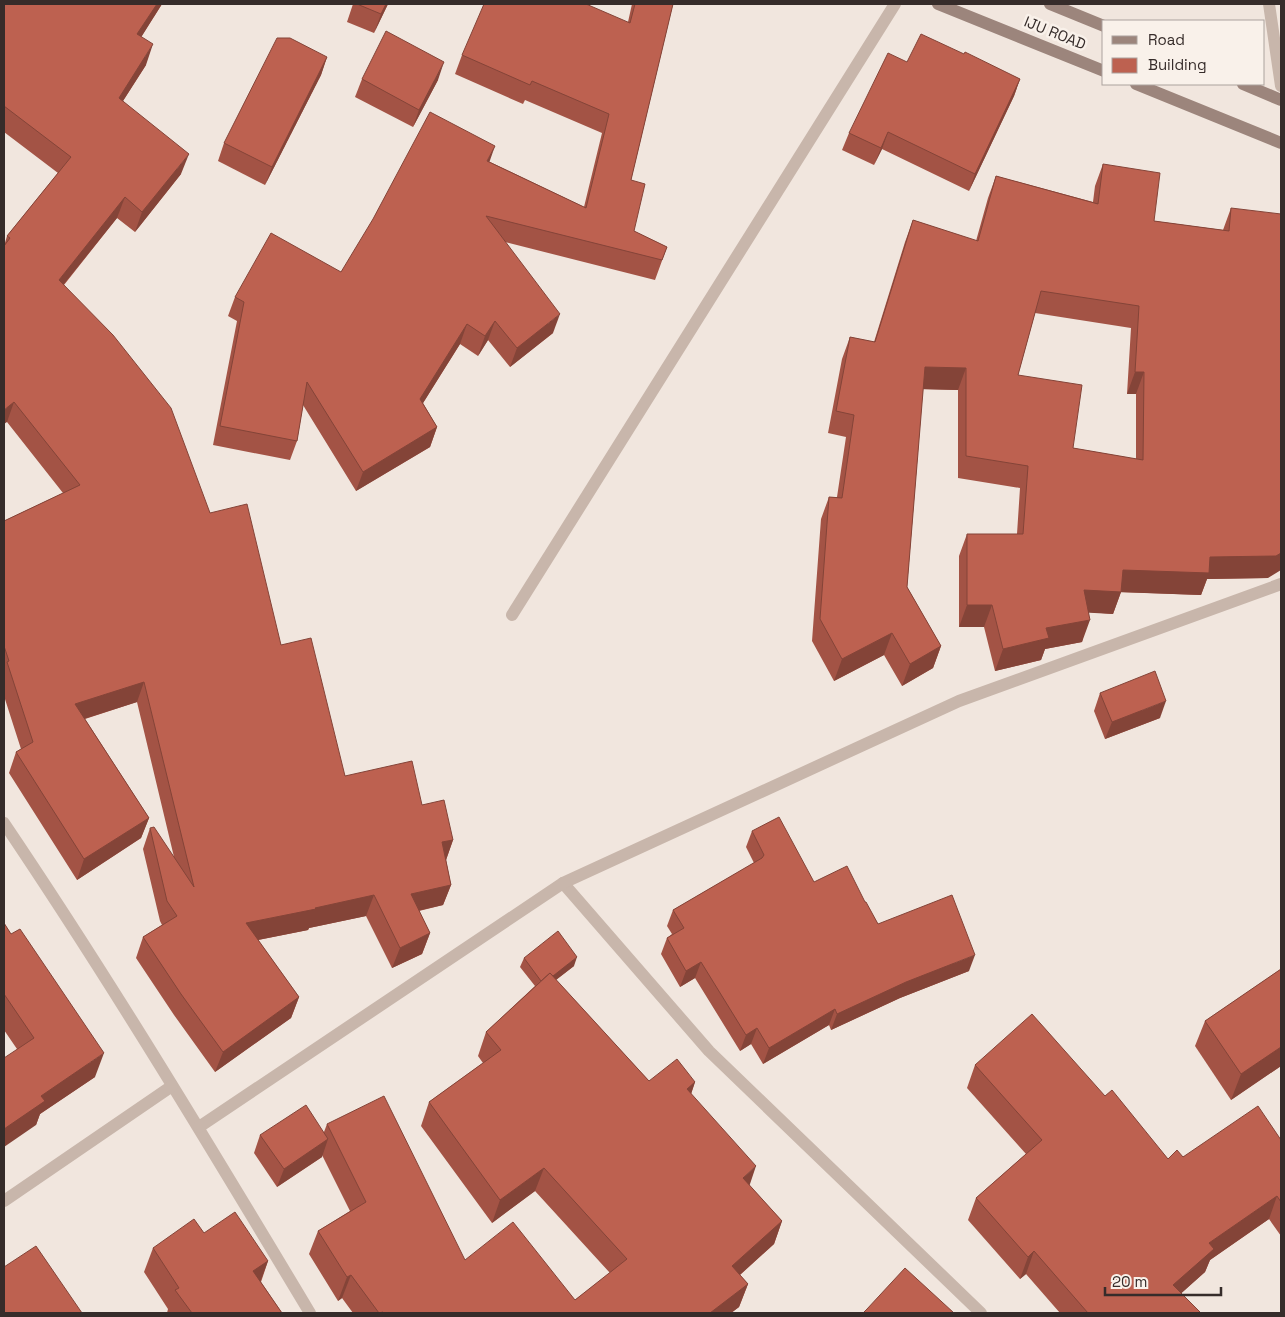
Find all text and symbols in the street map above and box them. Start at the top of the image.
street label: IJU ROAD [1021,12,1089,54]
legend [1102,20,1265,85]
text: Road [1148,30,1185,49]
text: Building [1148,55,1207,74]
scale bar [1105,1264,1221,1296]
text: 20 m [1112,1272,1147,1291]

